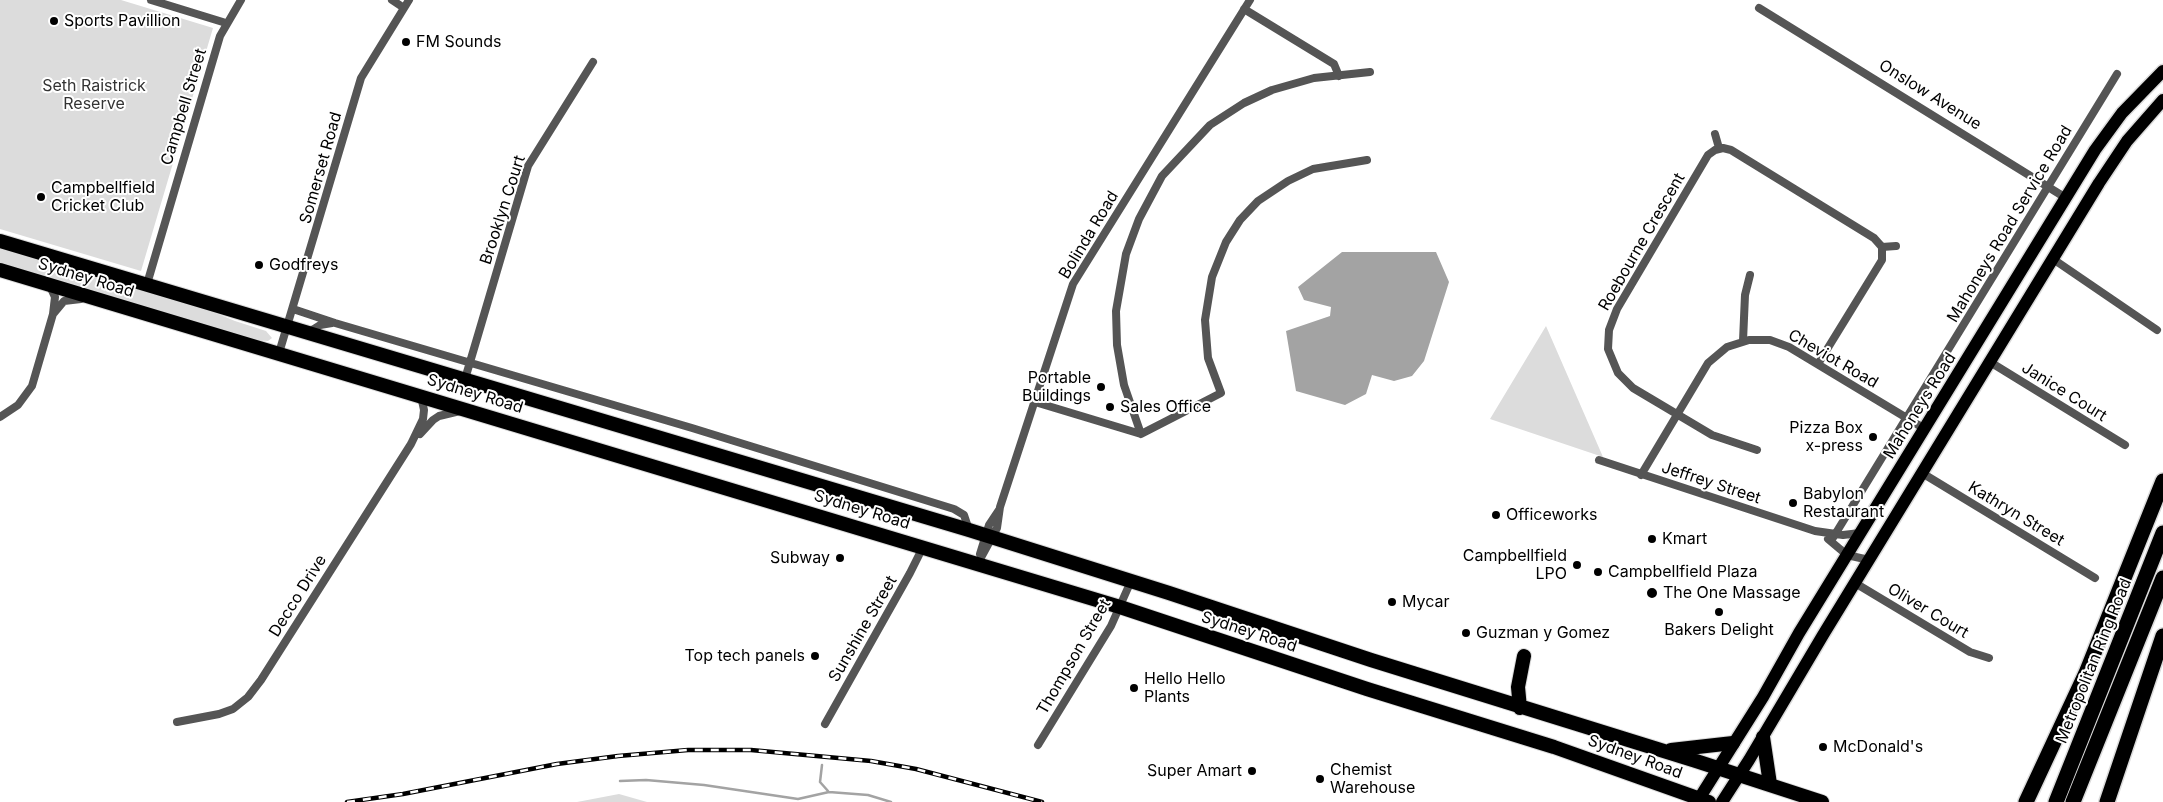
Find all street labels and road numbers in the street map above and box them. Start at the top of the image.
street label: Campbell Street [157,46,211,168]
street label: Onslow Avenue [1875,56,1985,134]
street label: Somerset Road [296,110,346,226]
street label: Mahoneys Road Service Road [1943,122,2077,326]
street label: Brooklyn Court [476,153,530,267]
street label: Roebourne Crescent [1595,170,1689,314]
street label: Bolinda Road [1055,188,1123,282]
street label: Sydney Road [36,254,136,302]
street label: Cheviot Road [1784,325,1882,393]
street label: Mahoneys Road [1880,349,1960,463]
street label: Janice Court [2018,358,2110,426]
street label: Sydney Road [425,370,525,418]
street label: Jeffrey Street [1659,458,1763,508]
street label: Kathryn Street [1964,478,2068,550]
street label: Sydney Road [812,486,912,534]
street label: Decco Drive [265,551,331,641]
street label: Sunshine Street [825,573,901,685]
street label: Metropolitan Ring Road [2052,576,2136,746]
street label: Oliver Court [1884,579,1972,643]
street label: Thompson Street [1033,596,1115,718]
street label: Sydney Road [1199,608,1299,656]
street label: Sydney Road [1585,731,1685,783]

